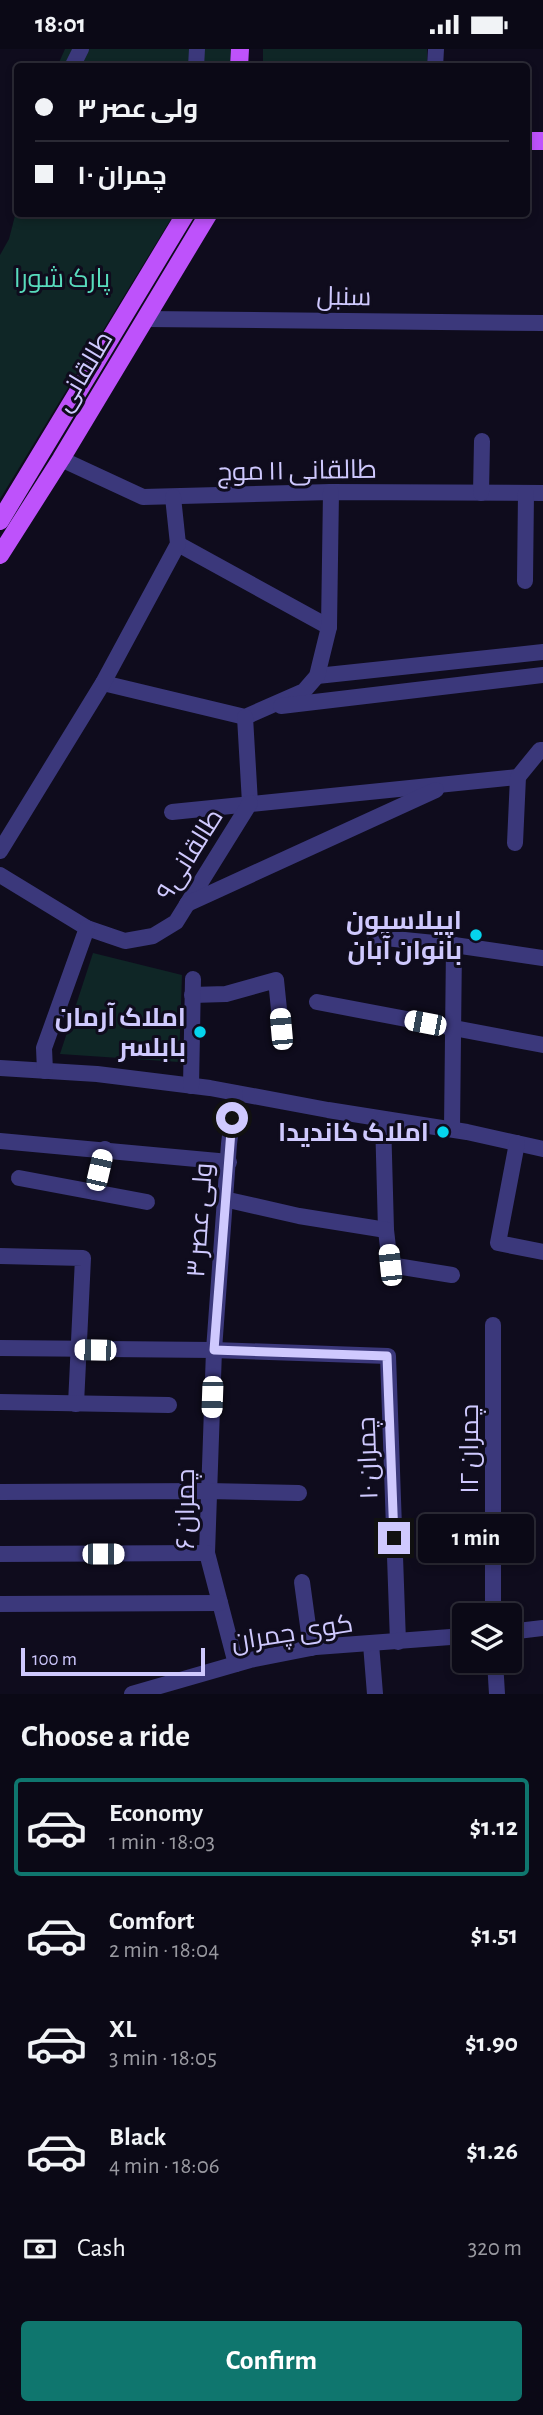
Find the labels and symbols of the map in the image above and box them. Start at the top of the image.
park label: پارک شورا [14,266,110,295]
street label: سنبل [316,284,372,312]
street label: طالقانی [50,327,119,417]
street label: طالقانی ۱۱ موج [217,457,377,488]
street label: طالقانی۹ [152,804,230,906]
place label: اپیلاسیون بانوان آبان [346,908,462,965]
marker: اپیلاسیون بانوان آبان [468,927,484,943]
place label: املاک آرمان بابلسر [55,1002,186,1062]
car [269,1007,294,1051]
car [403,1009,448,1037]
marker: املاک آرمان بابلسر [192,1024,208,1040]
route start [216,1102,248,1134]
place label: املاک کاندیدا [278,1120,429,1147]
marker: املاک کاندیدا [435,1124,451,1140]
car [85,1147,114,1193]
street label: ولی عصر ۳ [183,1162,219,1278]
car [378,1243,403,1287]
car [74,1339,117,1361]
car [201,1376,224,1418]
street label: چمران ۱۲ [457,1404,486,1494]
street label: چمران ۱۰ [354,1416,385,1500]
street label: چمران ۶ [173,1469,202,1549]
callout: 1 min [418,1513,534,1563]
route end [378,1522,410,1554]
car [83,1544,125,1565]
street label: کوی چمران [229,1611,355,1658]
scale bar [21,1645,205,1677]

